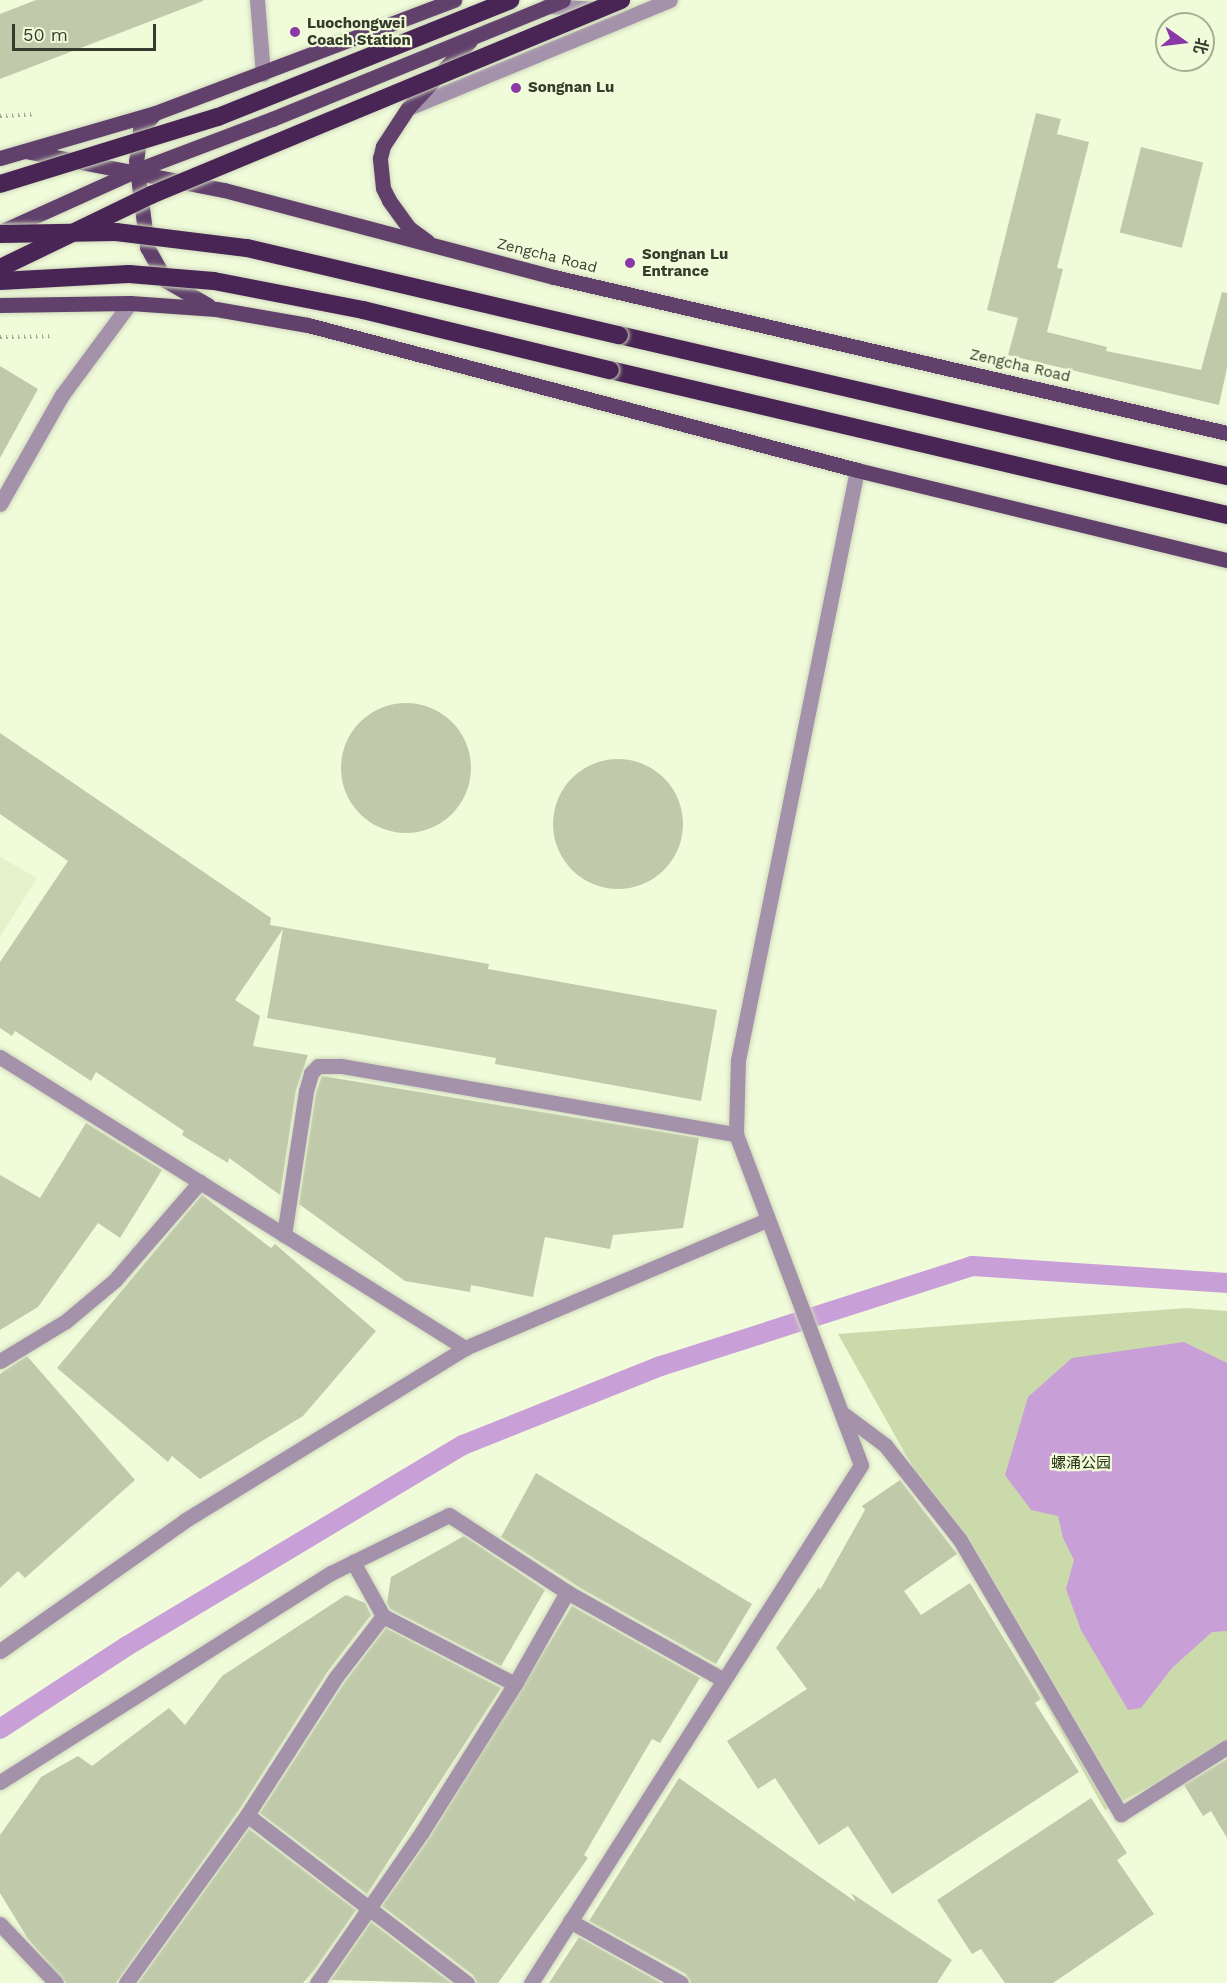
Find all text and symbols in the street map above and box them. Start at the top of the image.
scale bar [15,12,159,50]
north arrow [1155,12,1215,72]
place label: Luochongwei Coach Station [307,14,411,49]
text: 50 m [23,24,68,45]
marker: Luochongwei Coach Station [288,25,302,39]
text: 北 [1190,36,1212,56]
place label: Songnan Lu [528,79,614,97]
marker: Songnan Lu [509,81,523,95]
street label: Zengcha Road [495,235,599,277]
place label: Songnan Lu Entrance [642,245,728,280]
marker: Songnan Lu Entrance [623,256,637,270]
street label: Zengcha Road [968,346,1072,386]
park label: 螺涌公园 [1051,1455,1111,1473]

